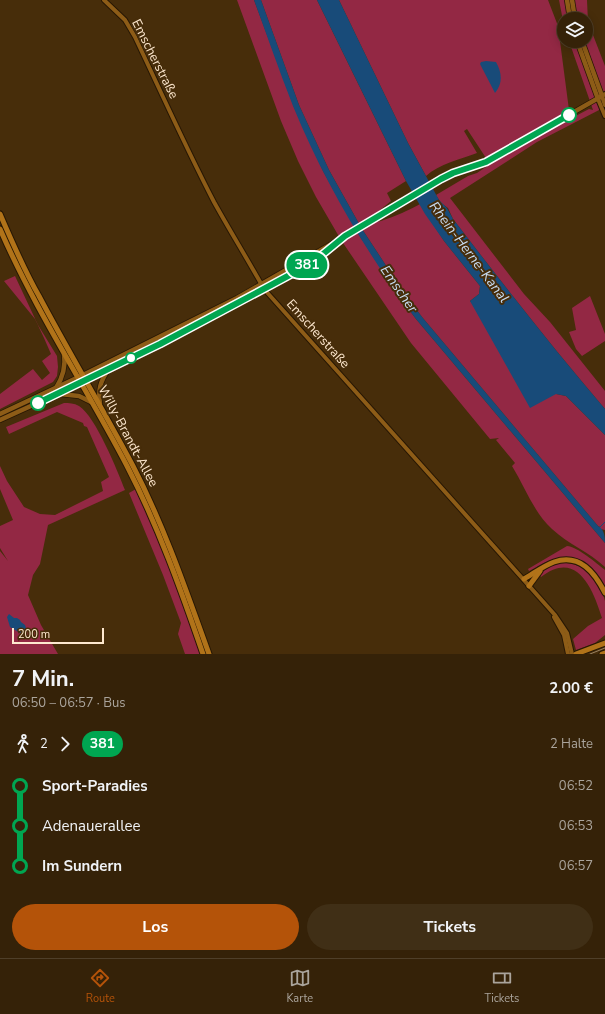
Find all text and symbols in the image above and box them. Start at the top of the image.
map controls [557,12,593,48]
button: layers [557,12,593,48]
street label: Emscherstraße [127,16,183,102]
unlabelled marker [561,107,577,123]
water label: Rhein-Herne-Kanal [425,197,513,307]
line badge: 381 [284,252,330,278]
text: 381 [294,255,320,274]
water label: Emscher [376,262,423,317]
street label: Emscherstraße [282,296,354,372]
unlabelled marker [125,352,137,364]
street label: Willy-Brandt-Allee [94,382,162,490]
unlabelled marker [30,395,46,411]
scale bar [12,626,104,645]
text: 200 m [18,627,50,642]
text: 7 Min. [12,664,74,694]
text: 2.00 € [549,678,593,698]
text: 06:50 – 06:57 · Bus [12,694,126,712]
icon: walk [12,733,34,755]
icon: forward [54,733,76,755]
text: 381 [90,734,115,753]
text: 2 [40,735,48,753]
text: 2 Halte [550,735,593,753]
text: Sport-Paradies [42,776,148,796]
text: 06:52 [559,777,593,795]
text: Adenauerallee [42,816,140,836]
text: 06:53 [559,817,593,835]
text: Im Sundern [42,856,122,876]
text: 06:57 [559,857,593,875]
button: Los [12,904,299,950]
button: Tickets [307,904,593,950]
tab: Route [86,967,115,1006]
tab: Karte [286,967,313,1006]
tab: Tickets [485,967,519,1006]

